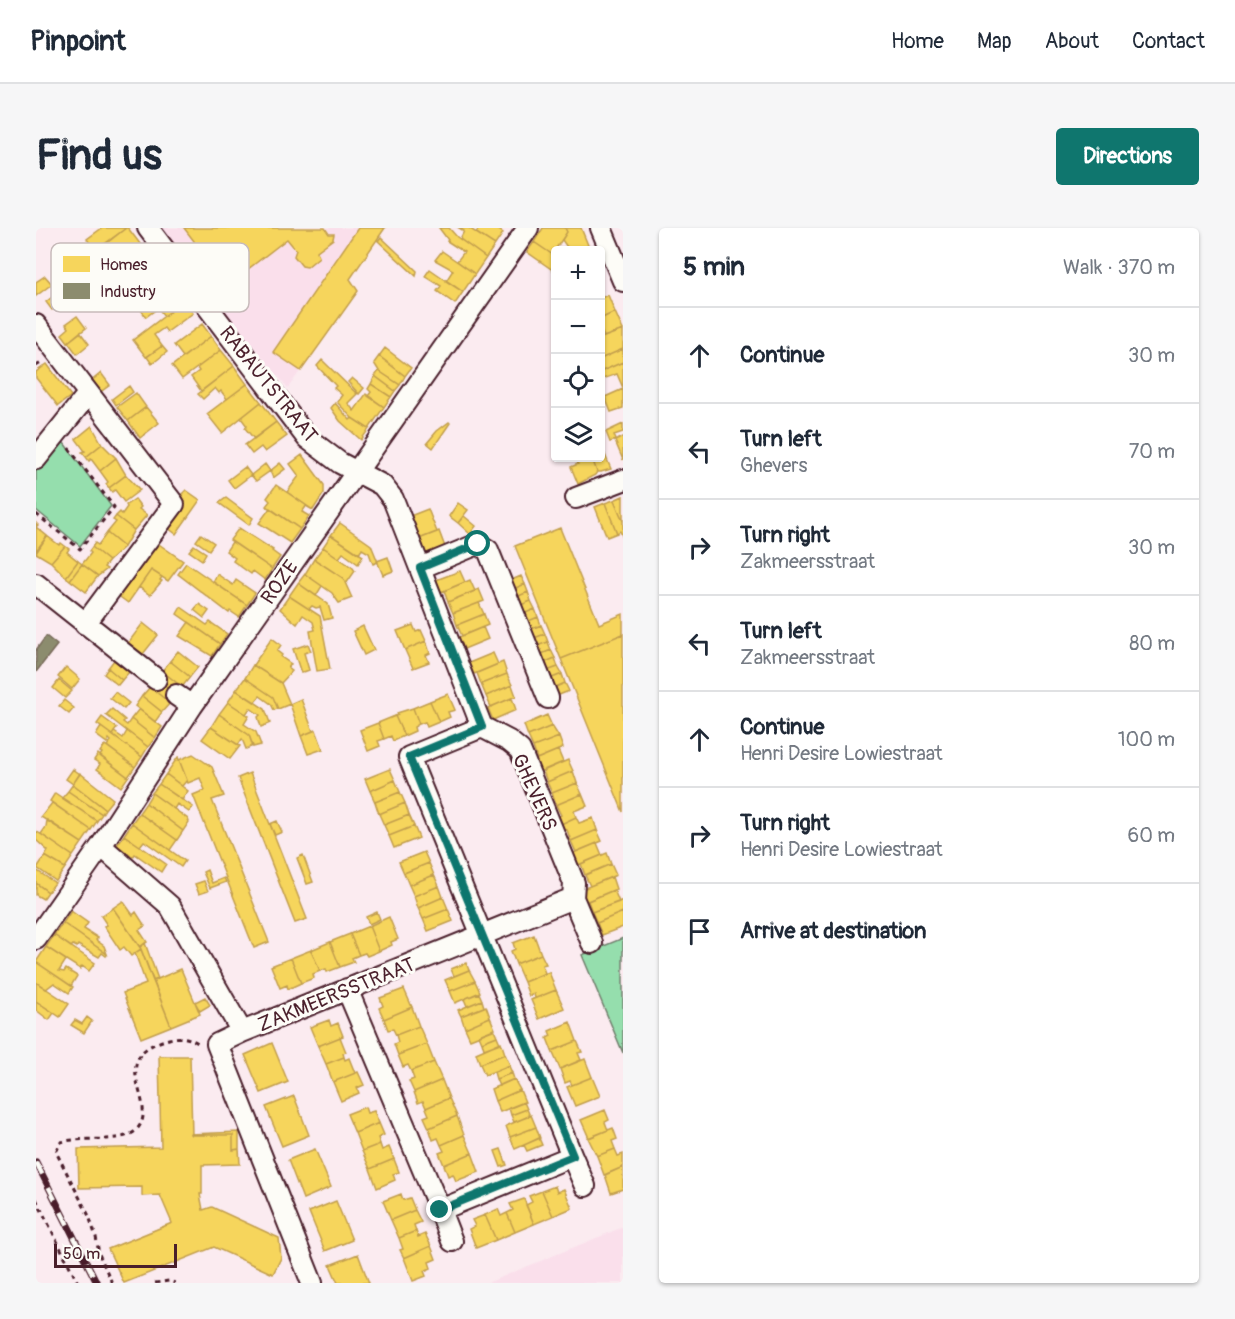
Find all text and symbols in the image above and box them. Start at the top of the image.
text: Pinpoint [30,24,126,59]
text: Home [891,28,944,55]
text: Map [977,28,1012,55]
text: About [1045,28,1099,55]
text: Contact [1132,28,1205,55]
button: Directions [1056,128,1199,185]
text: Find us [36,130,162,182]
legend [51,243,249,312]
map controls [551,246,605,462]
button: + [551,246,605,300]
text: 5 min [683,251,745,283]
text: Homes [100,255,148,275]
text: Walk · 370 m [1063,255,1175,280]
text: Industry [100,282,156,302]
button: − [551,300,605,354]
street label: RABAUTSTRAAT [214,321,323,448]
icon: ahead [683,339,716,372]
text: Continue [740,341,824,369]
text: 30 m [1128,343,1175,368]
button: locate [551,354,605,408]
button: layers [551,408,605,462]
text: Turn left [740,425,822,453]
icon: left [683,435,716,468]
text: 70 m [1129,439,1175,464]
text: Ghevers [740,453,807,478]
text: Turn right [740,521,830,549]
route start [464,530,490,556]
icon: right [683,531,716,564]
text: 30 m [1128,535,1175,560]
text: Zakmeersstraat [740,549,875,574]
street label: ROZE [255,555,304,609]
text: Turn left [740,617,822,645]
icon: left [683,627,716,660]
text: 80 m [1129,631,1175,656]
text: Zakmeersstraat [740,645,875,670]
text: Continue [740,713,824,741]
icon: ahead [683,723,716,756]
text: 100 m [1118,727,1175,752]
text: Henri Desire Lowiestraat [740,741,942,766]
street label: GHEVERS [507,750,563,835]
text: Turn right [740,809,830,837]
icon: right [683,819,716,852]
text: 60 m [1128,823,1175,848]
text: Henri Desire Lowiestraat [740,837,942,862]
icon: arrive [683,915,716,948]
text: Arrive at destination [740,917,926,945]
street label: ZAKMEERSSTRAAT [254,952,418,1037]
route end [426,1196,452,1222]
scale bar [54,1241,177,1268]
text: 50 m [63,1244,100,1264]

